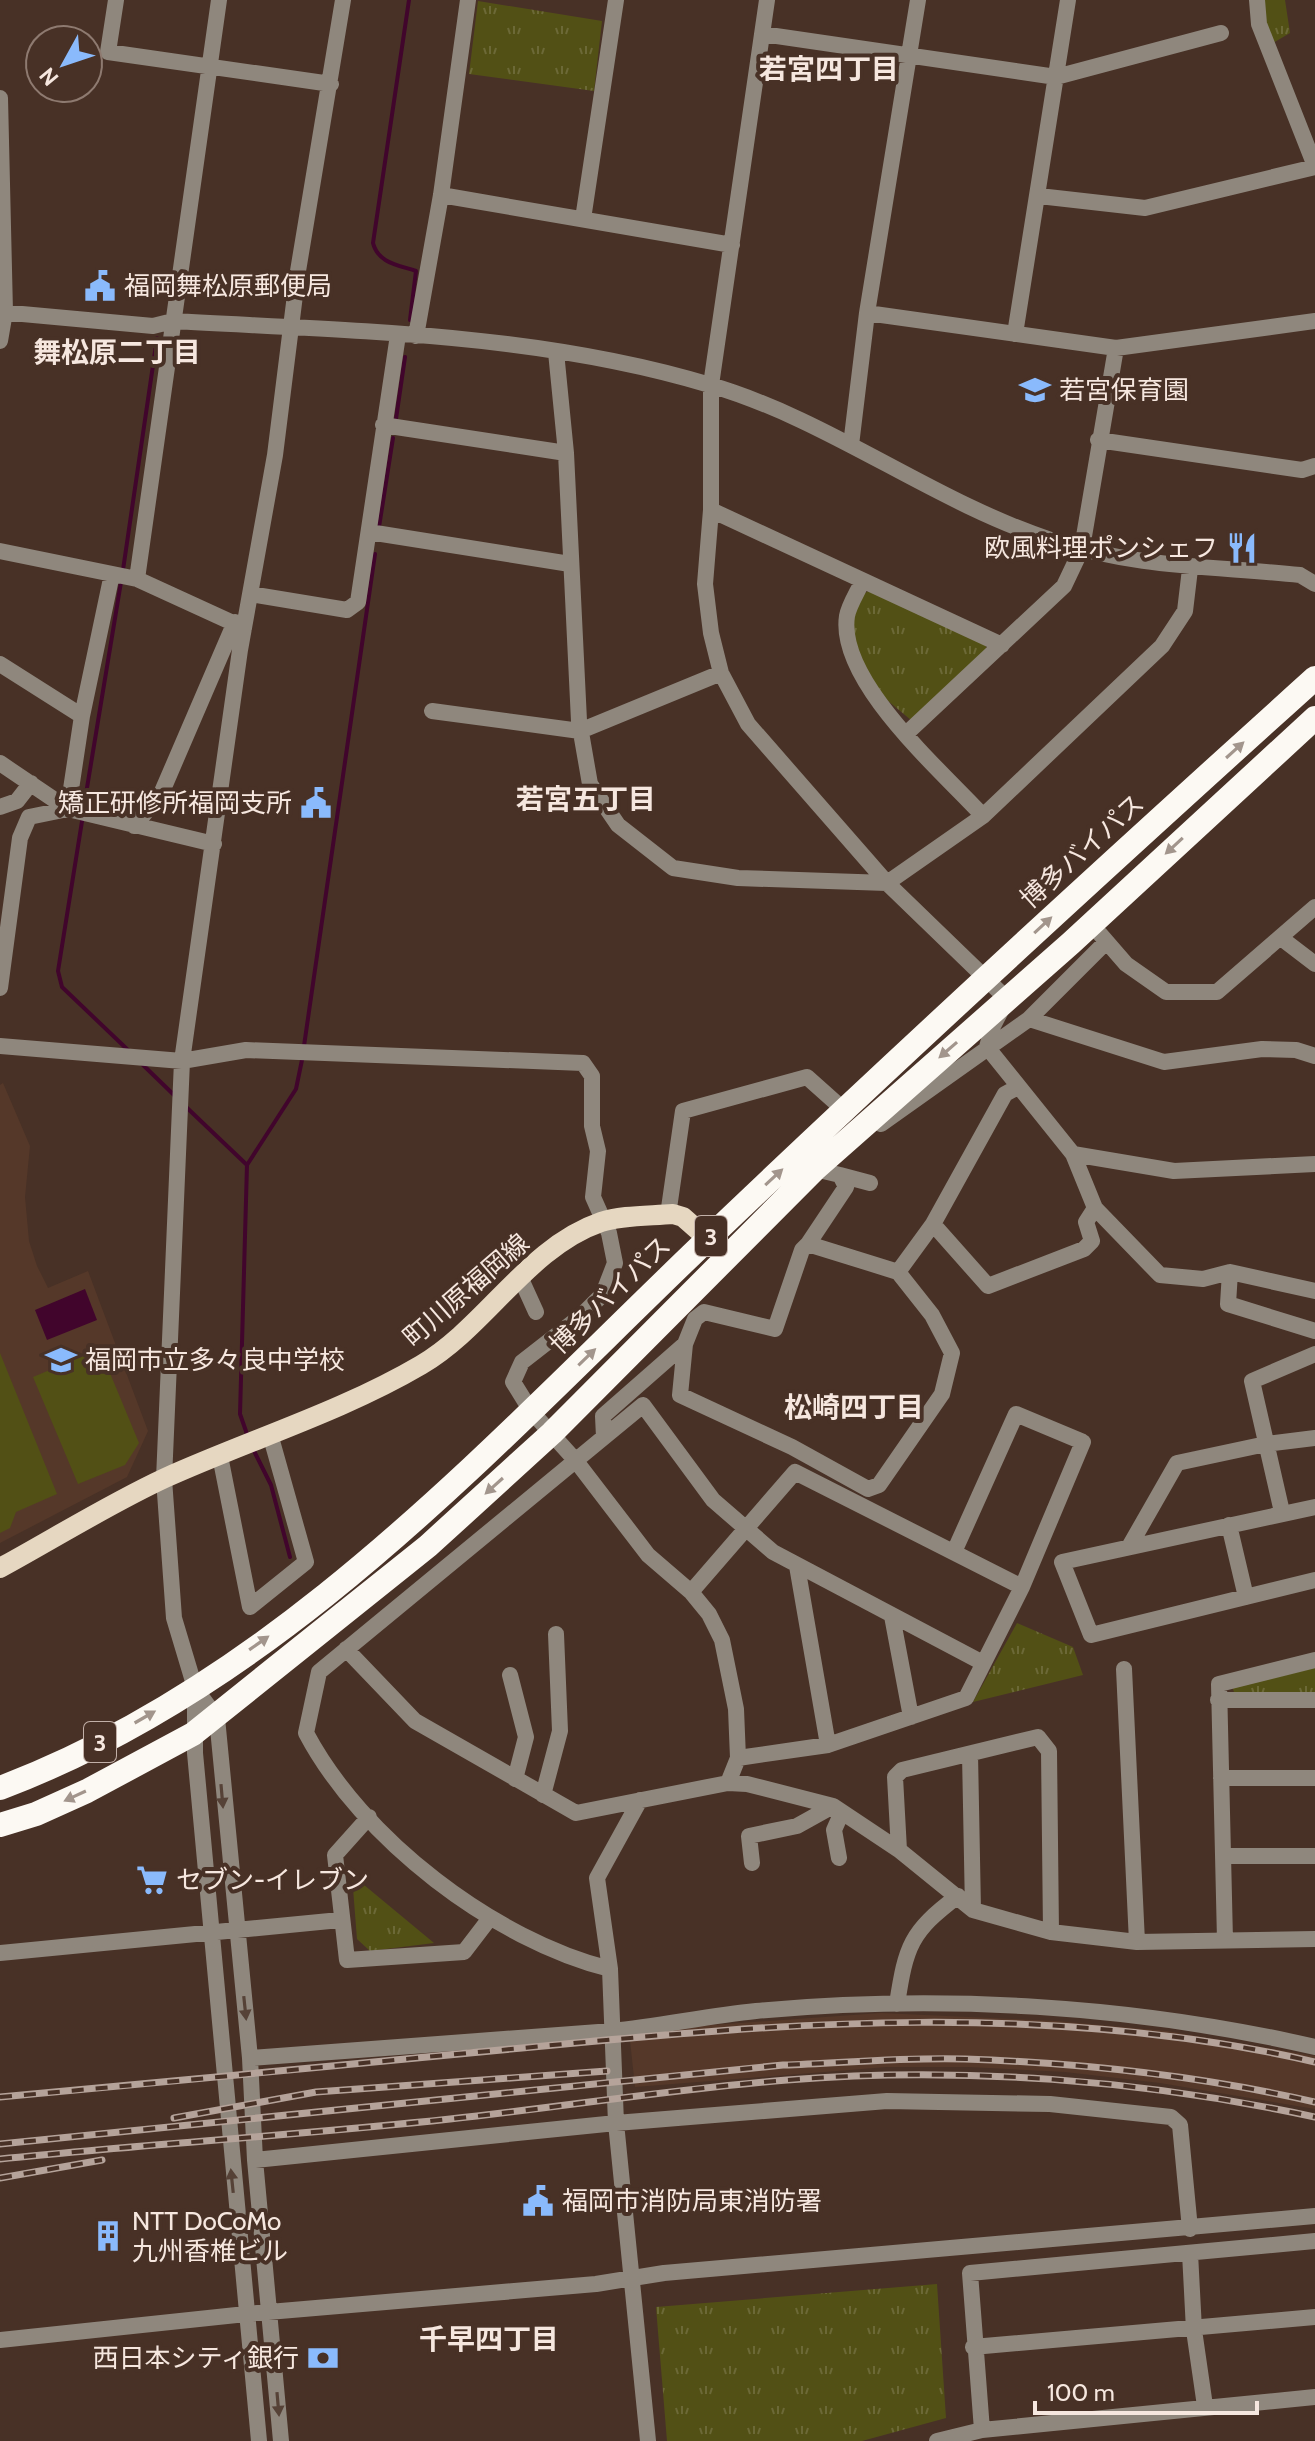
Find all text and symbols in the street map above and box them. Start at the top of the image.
north arrow [24,24,104,104]
district label: 若宮四丁目 [759,52,899,86]
text: N [34,62,64,91]
public building icon: 福岡舞松原郵便局 [83,269,117,303]
place label: 福岡舞松原郵便局 [124,270,332,302]
district label: 舞松原二丁目 [33,335,201,369]
school or university icon: 若宮保育園 [1018,373,1052,407]
place label: 若宮保育園 [1059,374,1189,406]
restaurant icon: 欧風料理ポンシェフ [1225,531,1259,565]
place label: 欧風料理ポンシェフ [984,532,1218,564]
one-way arrow [1225,742,1245,759]
district label: 若宮五丁目 [516,782,656,816]
public building icon: 矯正研修所福岡支所 [299,786,333,820]
place label: 矯正研修所福岡支所 [58,787,292,819]
street label: 博多バイパス [1014,787,1150,915]
one-way arrow [1165,837,1184,855]
one-way arrow [1033,916,1052,934]
one-way arrow [939,1041,959,1058]
one-way arrow [764,1168,783,1186]
road number: 3 [695,1216,727,1256]
street label: 町川原福岡線 [397,1227,535,1353]
street label: 博多バイパス [543,1229,677,1361]
school or university icon: 福岡市立多々良中学校 [44,1343,78,1377]
place label: 福岡市立多々良中学校 [85,1344,345,1376]
one-way arrow [577,1348,596,1366]
district label: 松崎四丁目 [784,1390,924,1424]
one-way arrow [485,1476,504,1494]
one-way arrow [248,1635,270,1651]
one-way arrow [134,1710,157,1724]
road number: 3 [84,1722,116,1762]
one-way arrow [216,1784,229,1809]
one-way arrow [63,1790,87,1803]
supermarket icon: セブン-イレブン [135,1863,169,1897]
place label: セブン-イレブン [176,1864,369,1896]
one-way arrow [239,1996,252,2021]
one-way arrow [226,2168,239,2193]
public building icon: 福岡市消防局東消防署 [521,2184,555,2218]
place label: 福岡市消防局東消防署 [562,2185,822,2217]
place label: NTT DoCoMo 九州香椎ビル [132,2205,288,2267]
building icon: NTT DoCoMo 九州香椎ビル [91,2219,125,2253]
district label: 千早四丁目 [419,2322,559,2356]
bank icon: 西日本シティ銀行 [306,2341,340,2375]
place label: 西日本シティ銀行 [93,2342,299,2374]
scale bar [1035,2365,1257,2415]
text: 100 m [1047,2378,1115,2407]
one-way arrow [272,2392,285,2417]

